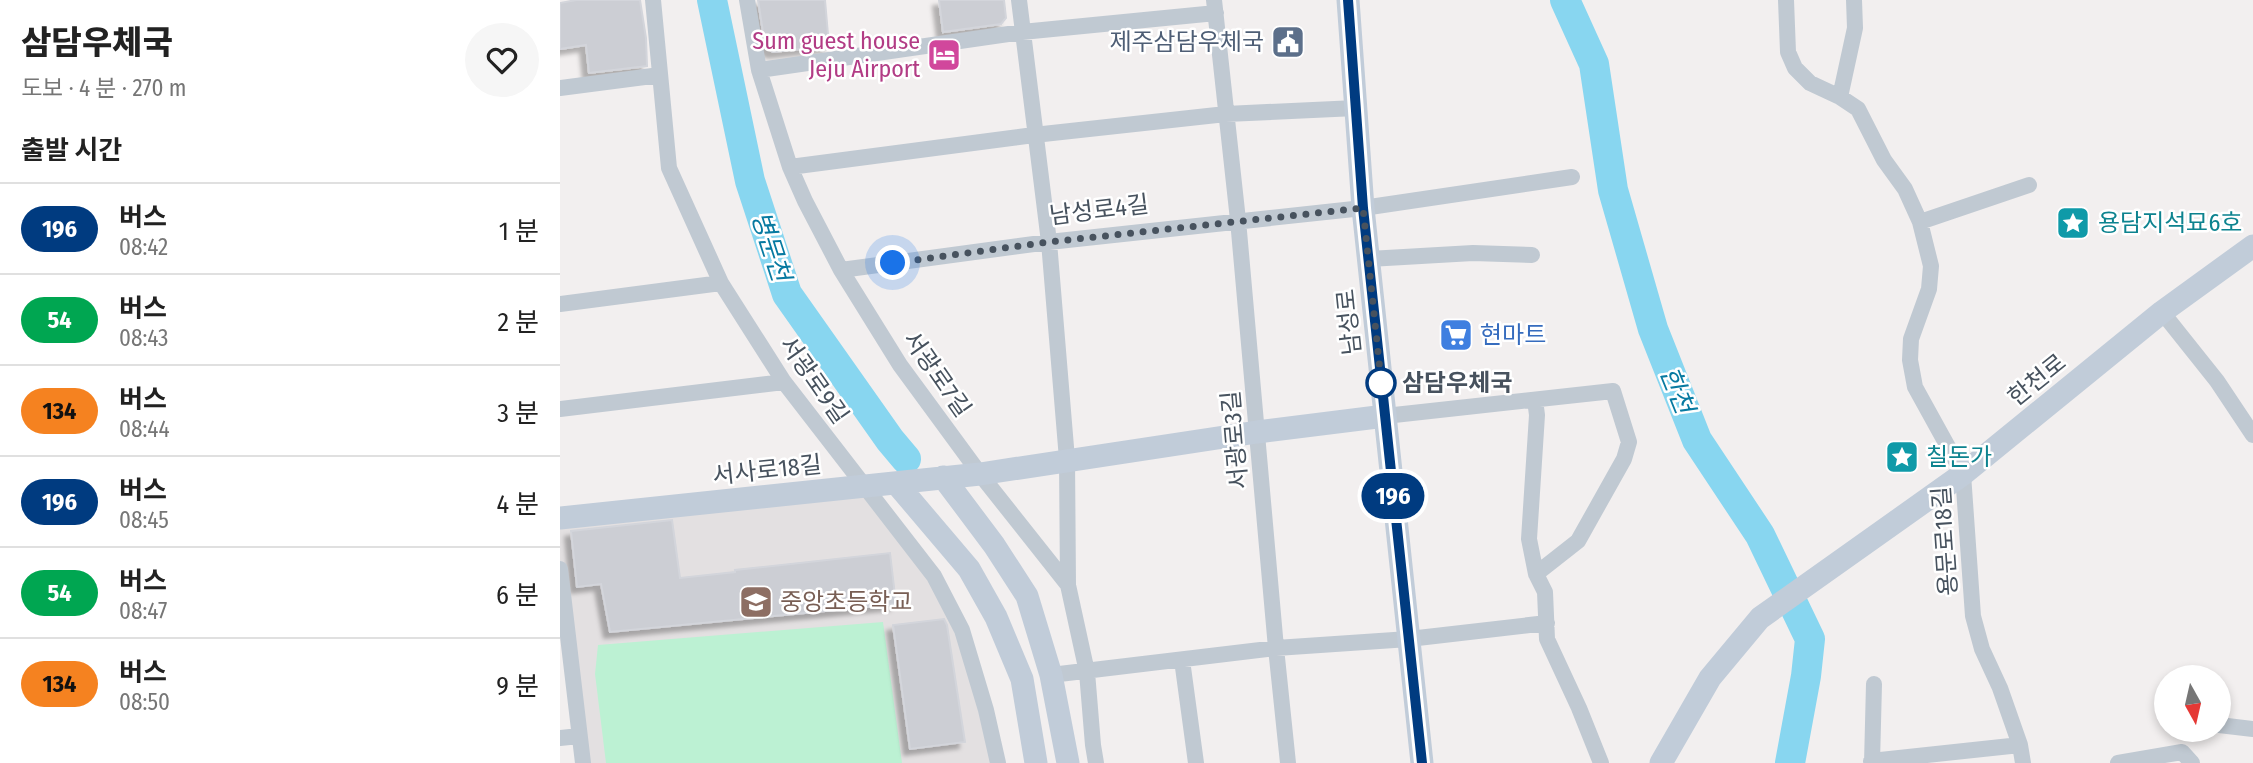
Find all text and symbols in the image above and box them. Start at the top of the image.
text: 삼담우체국 [21,23,173,63]
button: heart [465,23,539,97]
public building icon: 제주삼담우체국 [1269,23,1307,61]
place label: Sum guest house Jeju Airport [752,27,920,83]
place label: 제주삼담우체국 [1109,28,1264,56]
hotel icon: Sum guest house Jeju Airport [925,36,963,74]
text: 도보 · 4 분 · 270 m [21,74,187,102]
text: 출발 시간 [21,135,122,166]
street label: 남성로4길 [1048,190,1150,230]
text: 버스 [119,202,167,233]
place icon: 용담지석묘6호 [2054,204,2092,242]
water label: 병문천 [745,207,797,288]
place label: 용담지석묘6호 [2098,209,2242,237]
text: 196 [42,215,77,243]
text: 1 분 [499,216,539,247]
text: 08:42 [119,233,168,261]
your location [875,245,910,280]
street label: 남성로 [1332,288,1366,356]
text: 버스 [119,293,167,324]
text: 54 [47,306,72,334]
text: 2 분 [498,307,539,338]
supermarket icon: 현마트 [1437,316,1475,354]
place label: 현마트 [1480,321,1546,349]
text: 08:43 [119,324,168,352]
street label: 서광로7길 [897,326,977,422]
street label: 서광로9길 [774,331,854,429]
street label: 한천로 [2002,348,2072,412]
water label: 한천 [1653,362,1701,421]
marker: 삼담우체국 [1366,368,1396,398]
place label: 삼담우체국 [1402,369,1512,397]
text: 버스 [119,384,167,415]
street label: 서광로3길 [1217,389,1253,491]
text: 134 [43,397,76,425]
text: 3 분 [497,398,539,429]
text: 08:44 [119,415,170,443]
place icon: 칠돈가 [1883,438,1921,476]
place label: 칠돈가 [1926,443,1992,471]
street label: 서사로18길 [711,450,823,490]
line badge: 196 [1353,473,1433,519]
text: 버스 [119,475,167,506]
text: 196 [1375,482,1411,510]
street label: 용문로18길 [1927,485,1963,597]
text: 196 [42,488,77,516]
text: 4 분 [496,489,539,520]
text: 08:45 [119,506,169,534]
text: 버스 [119,566,167,597]
text: 54 [47,579,72,607]
text: 6 분 [496,580,539,611]
school or university icon: 중앙초등학교 [737,583,775,621]
place label: 중앙초등학교 [780,588,912,616]
text: 08:47 [119,597,167,625]
text: 버스 [119,657,167,688]
north arrow [2154,665,2231,742]
map controls [2154,665,2231,742]
text: 134 [43,670,76,698]
text: 9 분 [496,671,539,702]
text: 08:50 [119,688,170,716]

